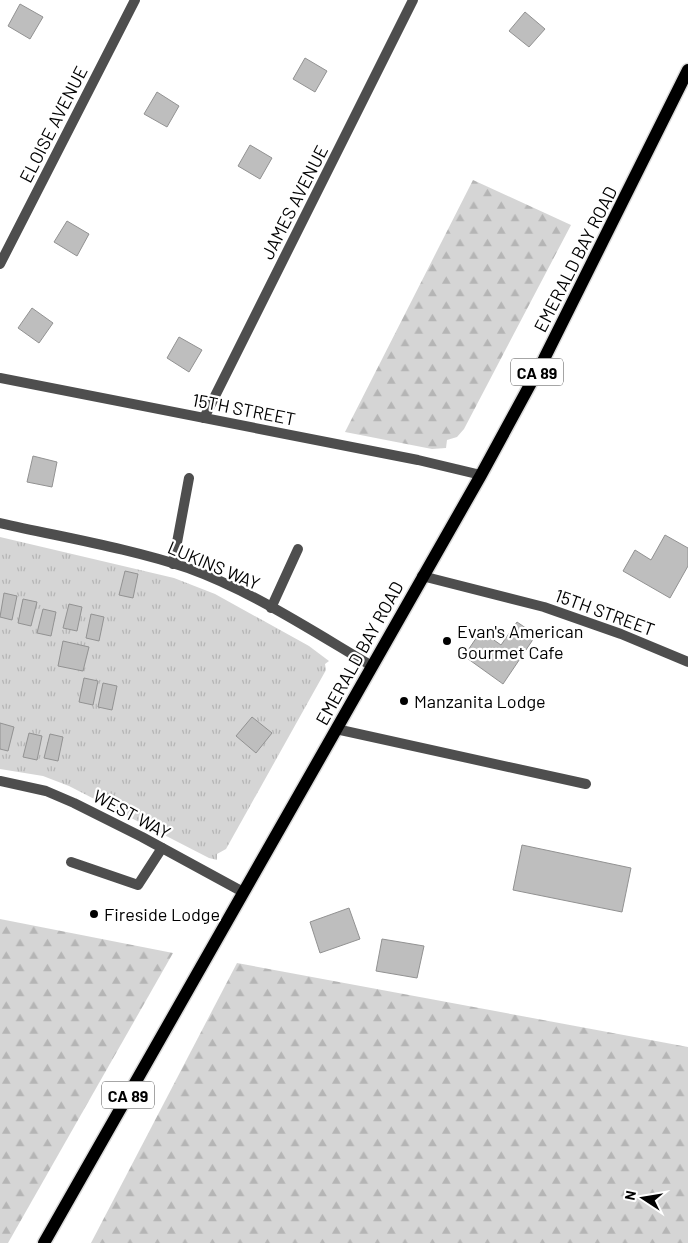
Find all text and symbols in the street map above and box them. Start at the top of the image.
street label: ELOISE AVENUE [14,62,92,186]
street label: JAMES AVENUE [256,141,332,263]
street label: EMERALD BAY ROAD [529,182,621,336]
road number: CA 89 [511,358,563,386]
street label: 15TH STREET [191,388,297,430]
street label: LUKINS WAY [165,536,263,594]
street label: EMERALD BAY ROAD [310,577,408,729]
street label: 15TH STREET [552,584,658,640]
place label: Evan's American Gourmet Cafe [457,620,583,663]
marker: Evan's American Gourmet Cafe [441,635,453,647]
place label: Manzanita Lodge [414,690,546,712]
marker: Manzanita Lodge [398,695,410,707]
street label: WEST WAY [90,784,174,844]
place label: Fireside Lodge [104,903,220,925]
marker: Fireside Lodge [88,908,100,920]
road number: CA 89 [102,1082,154,1108]
north arrow [618,1173,668,1223]
text: N [621,1189,639,1202]

